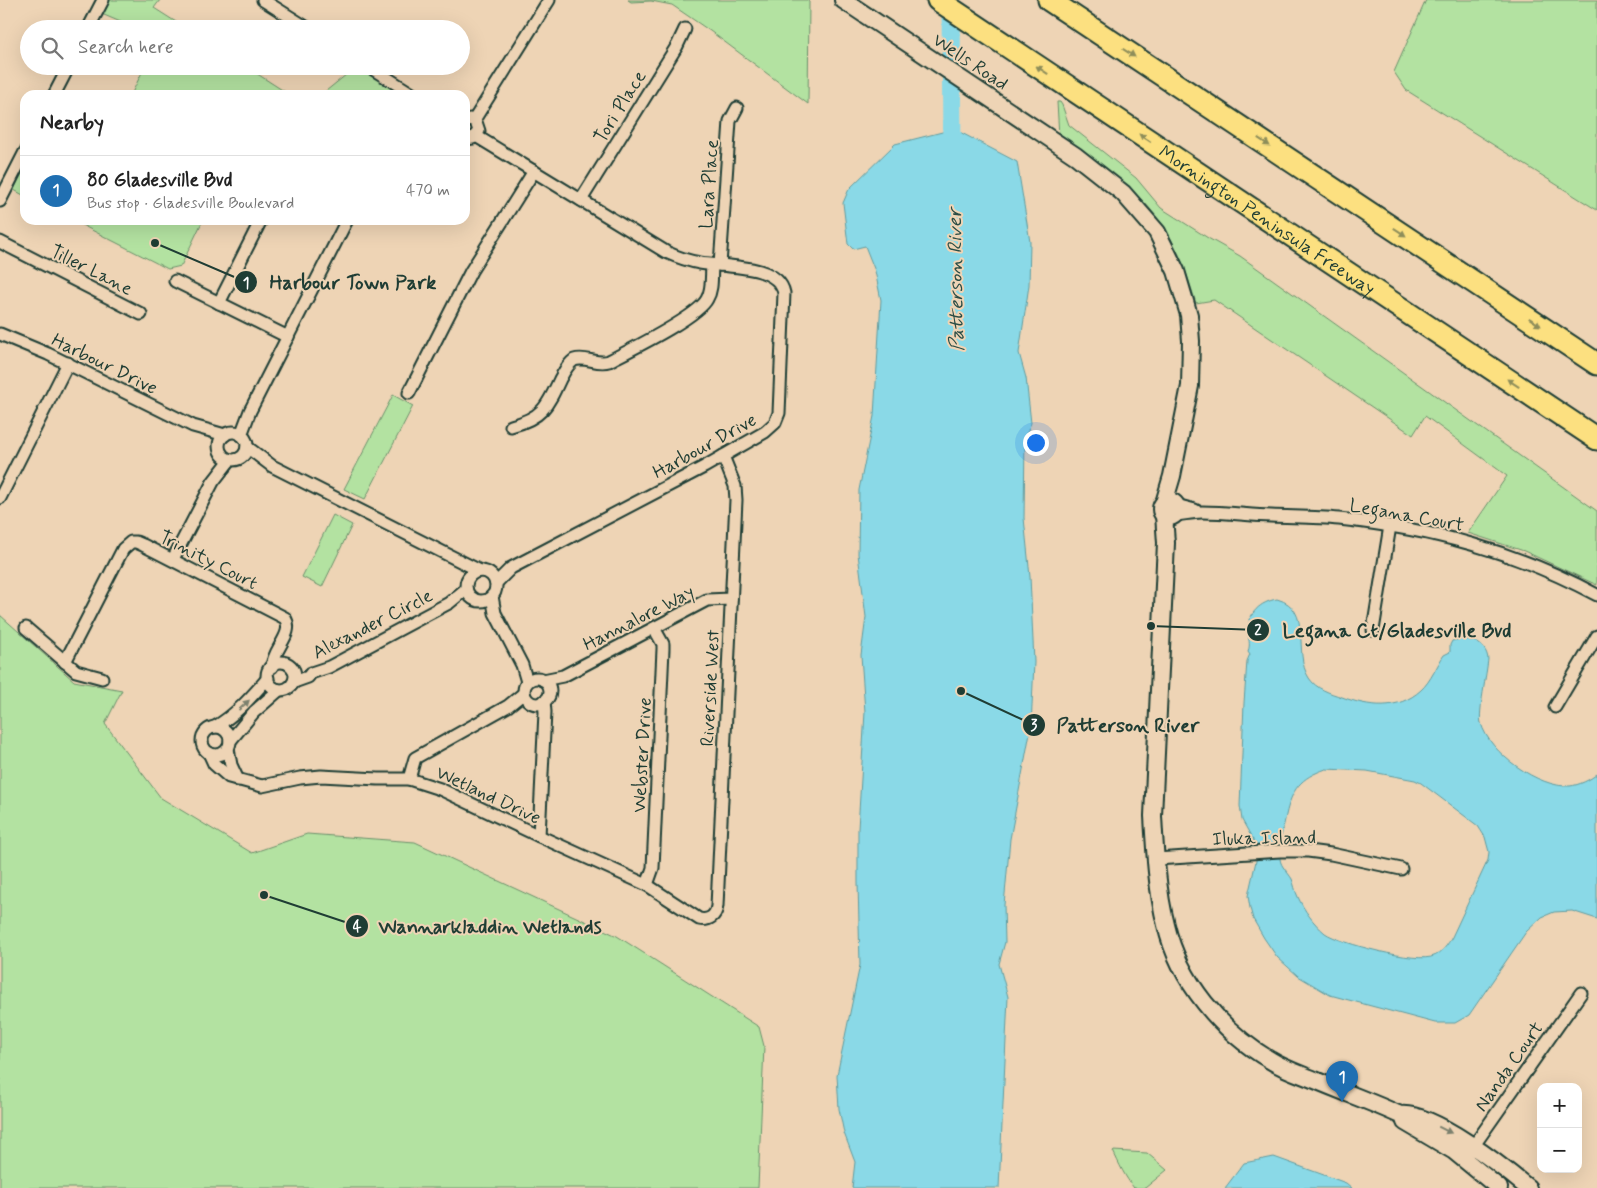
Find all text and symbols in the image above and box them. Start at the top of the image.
search box [20,20,470,75]
street label: Wells Road [928,28,1013,97]
icon: search [38,34,66,62]
text: Search here [78,35,174,60]
one-way arrow [1122,48,1135,57]
one-way arrow [1036,65,1049,74]
street label: Tori Place [588,66,652,148]
text: Nearby [40,109,104,137]
one-way arrow [1138,133,1151,143]
one-way arrow [1258,137,1271,147]
street label: Lara Place [694,138,725,230]
street label: Mornington Peninsula Freeway [1154,140,1380,303]
text: 80 Gladesville Bvd [87,168,232,193]
text: 1 [52,180,60,201]
text: 470 m [406,180,450,201]
text: Bus stop · Gladesville Boulevard [87,193,294,214]
water label: Patterson River [942,206,971,352]
one-way arrow [1393,227,1406,237]
street label: Tiller Lane [46,239,137,302]
callout: Harbour Town Park [234,265,447,300]
text: Harbour Town Park [270,270,436,297]
text: 1 [243,274,249,294]
one-way arrow [1528,318,1542,327]
street label: Harbour Drive [47,328,162,401]
one-way arrow [1506,378,1520,387]
street label: Harbour Drive [648,407,761,485]
your location [1023,430,1049,456]
street label: Legana Court [1347,493,1466,541]
street label: Trinity Court [155,525,262,596]
street label: Hannalore Way [579,580,699,658]
street label: Alexander Circle [308,583,437,665]
callout: Legana Ct/Gladesville Bvd [1246,613,1523,648]
text: Legana Ct/Gladesville Bvd [1283,618,1511,647]
text: 2 [1254,621,1262,641]
street label: Riverside West [695,629,726,747]
street label: Webster Drive [627,697,658,813]
one-way arrow [237,699,249,711]
callout: Patterson River [1022,708,1209,743]
text: Patterson River [1057,713,1200,740]
text: 3 [1031,716,1038,736]
street label: Wetland Drive [432,760,545,831]
street label: Iluka Island [1212,825,1316,852]
callout: Wannarkladdin Wetlands [344,909,610,944]
text: Wannarkladdin Wetlands [377,914,602,941]
text: 4 [353,917,362,937]
street label: Nanda Court [1469,1017,1549,1117]
pin: 1 [1326,1061,1358,1102]
map controls [1537,1083,1582,1173]
button: + [1537,1083,1582,1128]
one-way arrow [1438,1126,1452,1134]
button: − [1537,1128,1582,1173]

